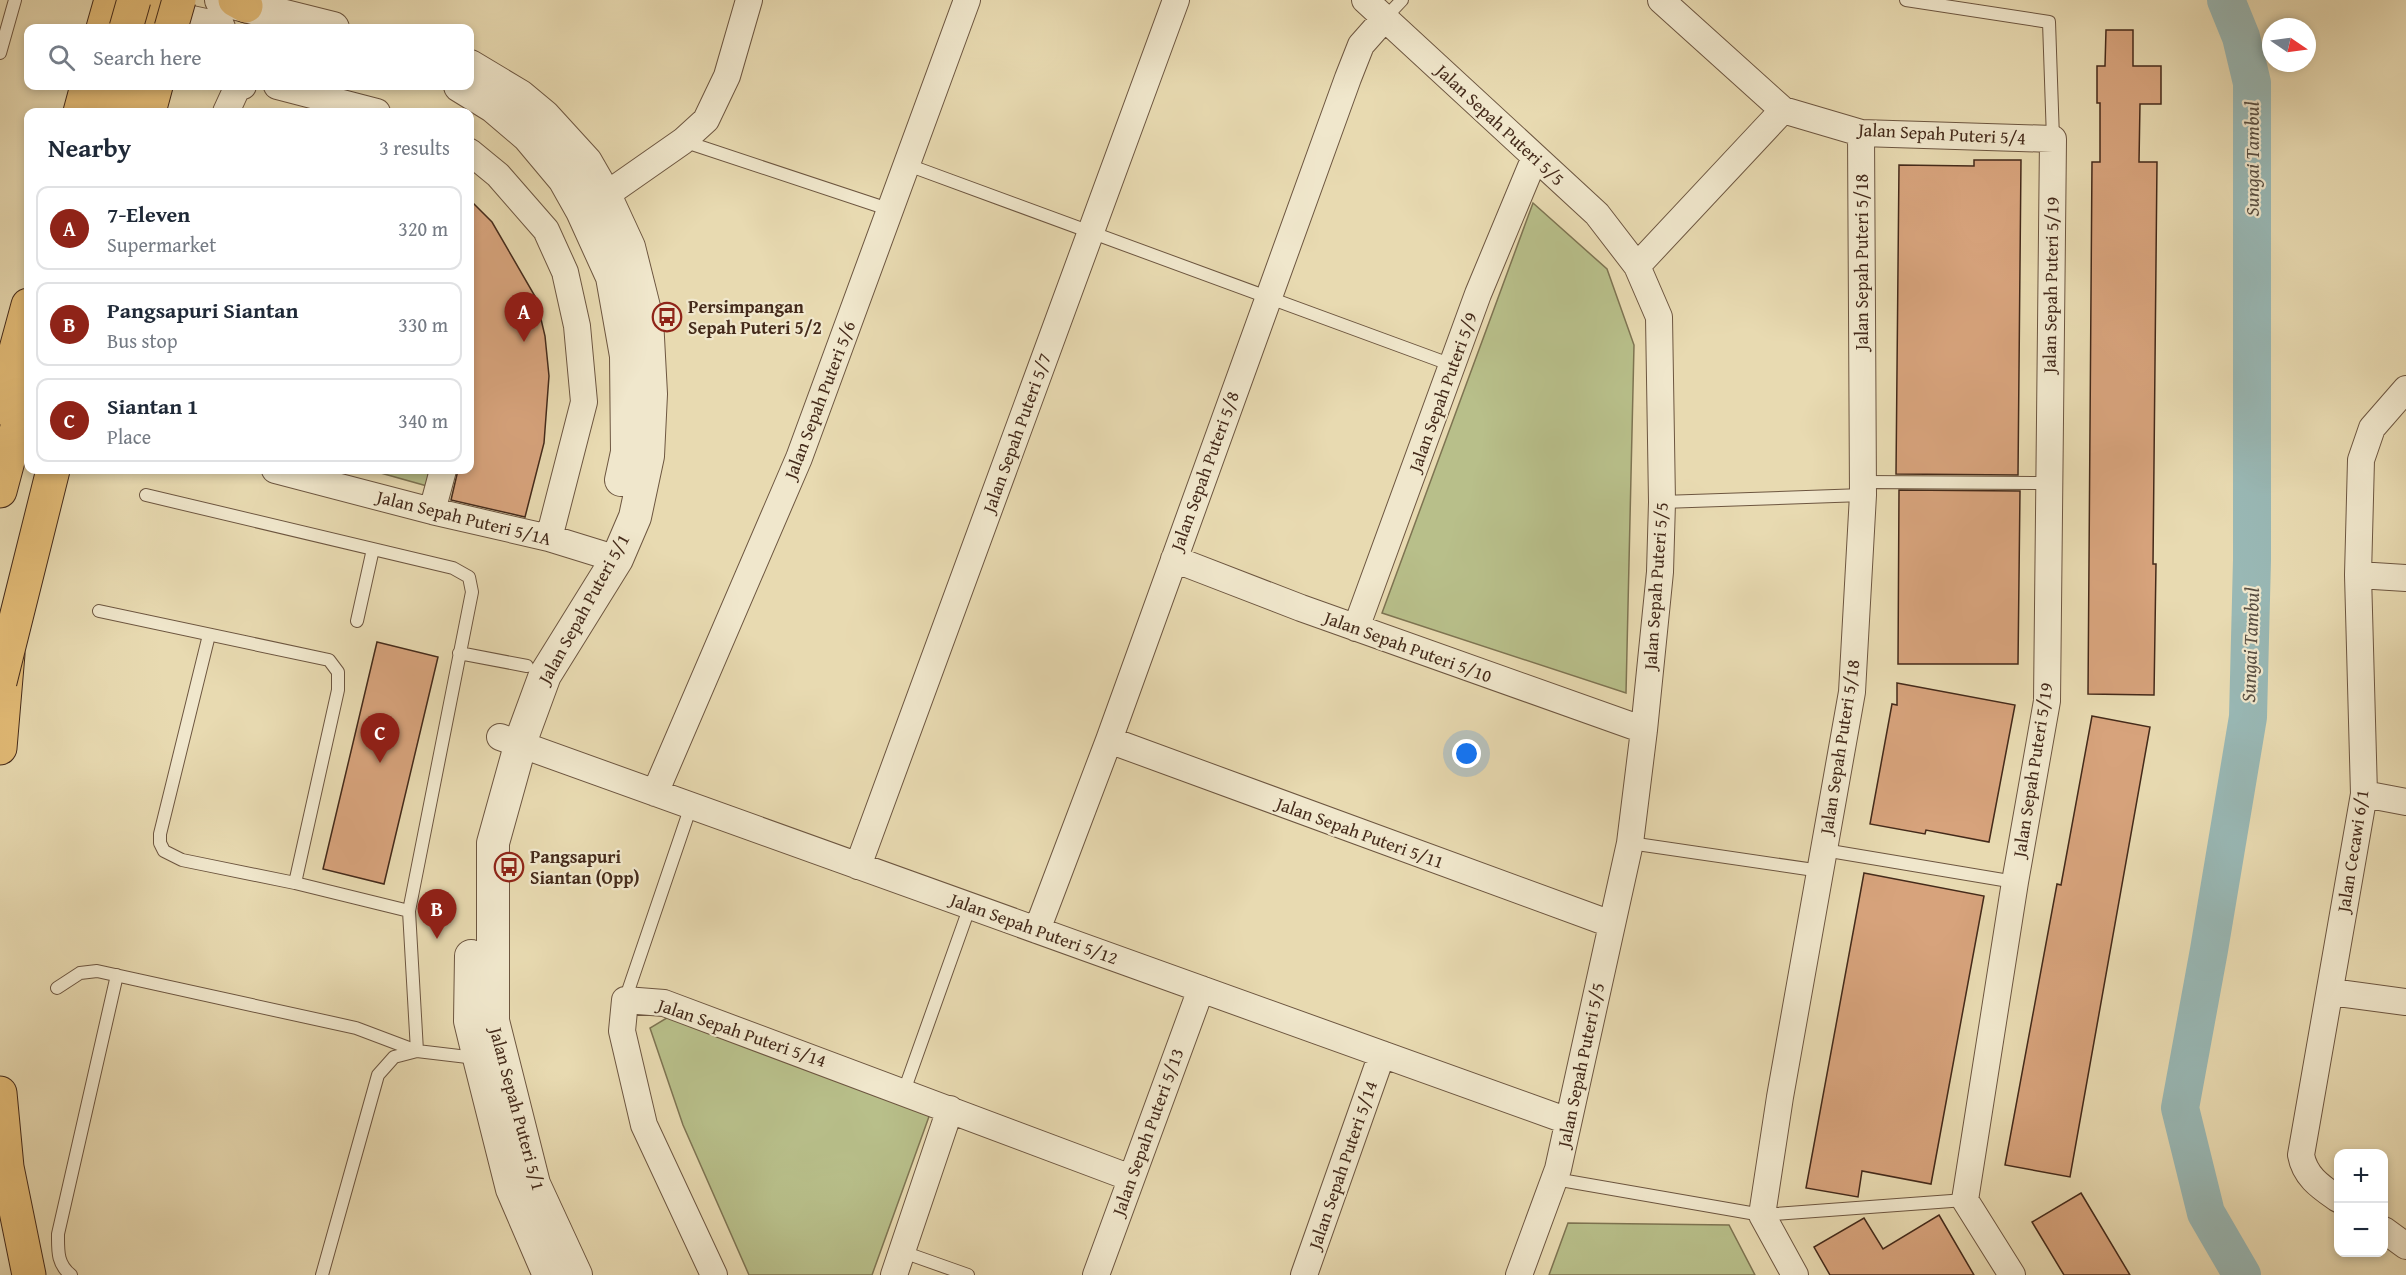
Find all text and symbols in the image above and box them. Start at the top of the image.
north arrow [2262,18,2316,72]
search box [24,24,474,90]
icon: search [45,41,78,74]
text: Search here [93,41,202,73]
street label: Jalan Sepah Puteri 5/5 [1428,56,1571,192]
water label: Sungai Tambul [2237,101,2266,217]
street label: Jalan Sepah Puteri 5/4 [1856,116,2027,151]
text: Nearby [48,128,131,167]
text: 3 results [379,133,450,162]
street label: Jalan Sepah Puteri 5/18 [1848,174,1875,352]
street label: Jalan Sepah Puteri 5/19 [2035,197,2066,375]
text: 7-Eleven [107,198,190,230]
text: A [63,214,76,243]
text: 320 m [398,214,448,243]
text: Supermarket [107,230,216,259]
pin: A [504,292,544,342]
place label: Persimpangan Sepah Puteri 5/2 [688,293,822,341]
text: Pangsapuri Siantan [107,294,299,326]
bus stop icon: Persimpangan Sepah Puteri 5/2 [651,301,683,333]
street label: Jalan Sepah Puteri 5/9 [1400,308,1484,477]
text: B [63,310,76,339]
text: 330 m [398,310,448,339]
street label: Jalan Sepah Puteri 5/6 [776,317,862,485]
text: Bus stop [107,326,178,355]
street label: Jalan Sepah Puteri 5/7 [974,349,1058,518]
street label: Jalan Sepah Puteri 5/8 [1162,387,1246,556]
text: Siantan 1 [107,390,199,422]
text: C [64,406,75,435]
text: 340 m [398,406,448,435]
text: Place [107,422,151,451]
street label: Jalan Sepah Puteri 5/1A [372,482,554,552]
street label: Jalan Sepah Puteri 5/5 [1636,501,1675,673]
street label: Jalan Sepah Puteri 5/1 [530,529,636,690]
water label: Sungai Tambul [2233,587,2266,703]
street label: Jalan Sepah Puteri 5/10 [1319,603,1496,690]
street label: Jalan Sepah Puteri 5/18 [1812,658,1867,838]
street label: Jalan Sepah Puteri 5/19 [2005,681,2060,861]
pin: C [360,714,400,763]
your location [1452,739,1481,768]
street label: Jalan Cecawi 6/1 [2329,788,2376,916]
street label: Jalan Sepah Puteri 5/11 [1271,789,1448,875]
place label: Pangsapuri Siantan (Opp) [530,843,639,891]
bus stop icon: Pangsapuri Siantan (Opp) [493,851,525,883]
street label: Jalan Sepah Puteri 5/12 [945,885,1122,971]
pin: B [418,890,456,939]
street label: Jalan Sepah Puteri 5/5 [1549,980,1611,1152]
street label: Jalan Sepah Puteri 5/14 [652,990,830,1074]
street label: Jalan Sepah Puteri 5/1 [482,1022,552,1193]
street label: Jalan Sepah Puteri 5/13 [1104,1044,1190,1221]
street label: Jalan Sepah Puteri 5/14 [1300,1077,1384,1255]
map controls [2334,1149,2388,1257]
button: + [2334,1149,2388,1203]
button: − [2334,1203,2388,1257]

